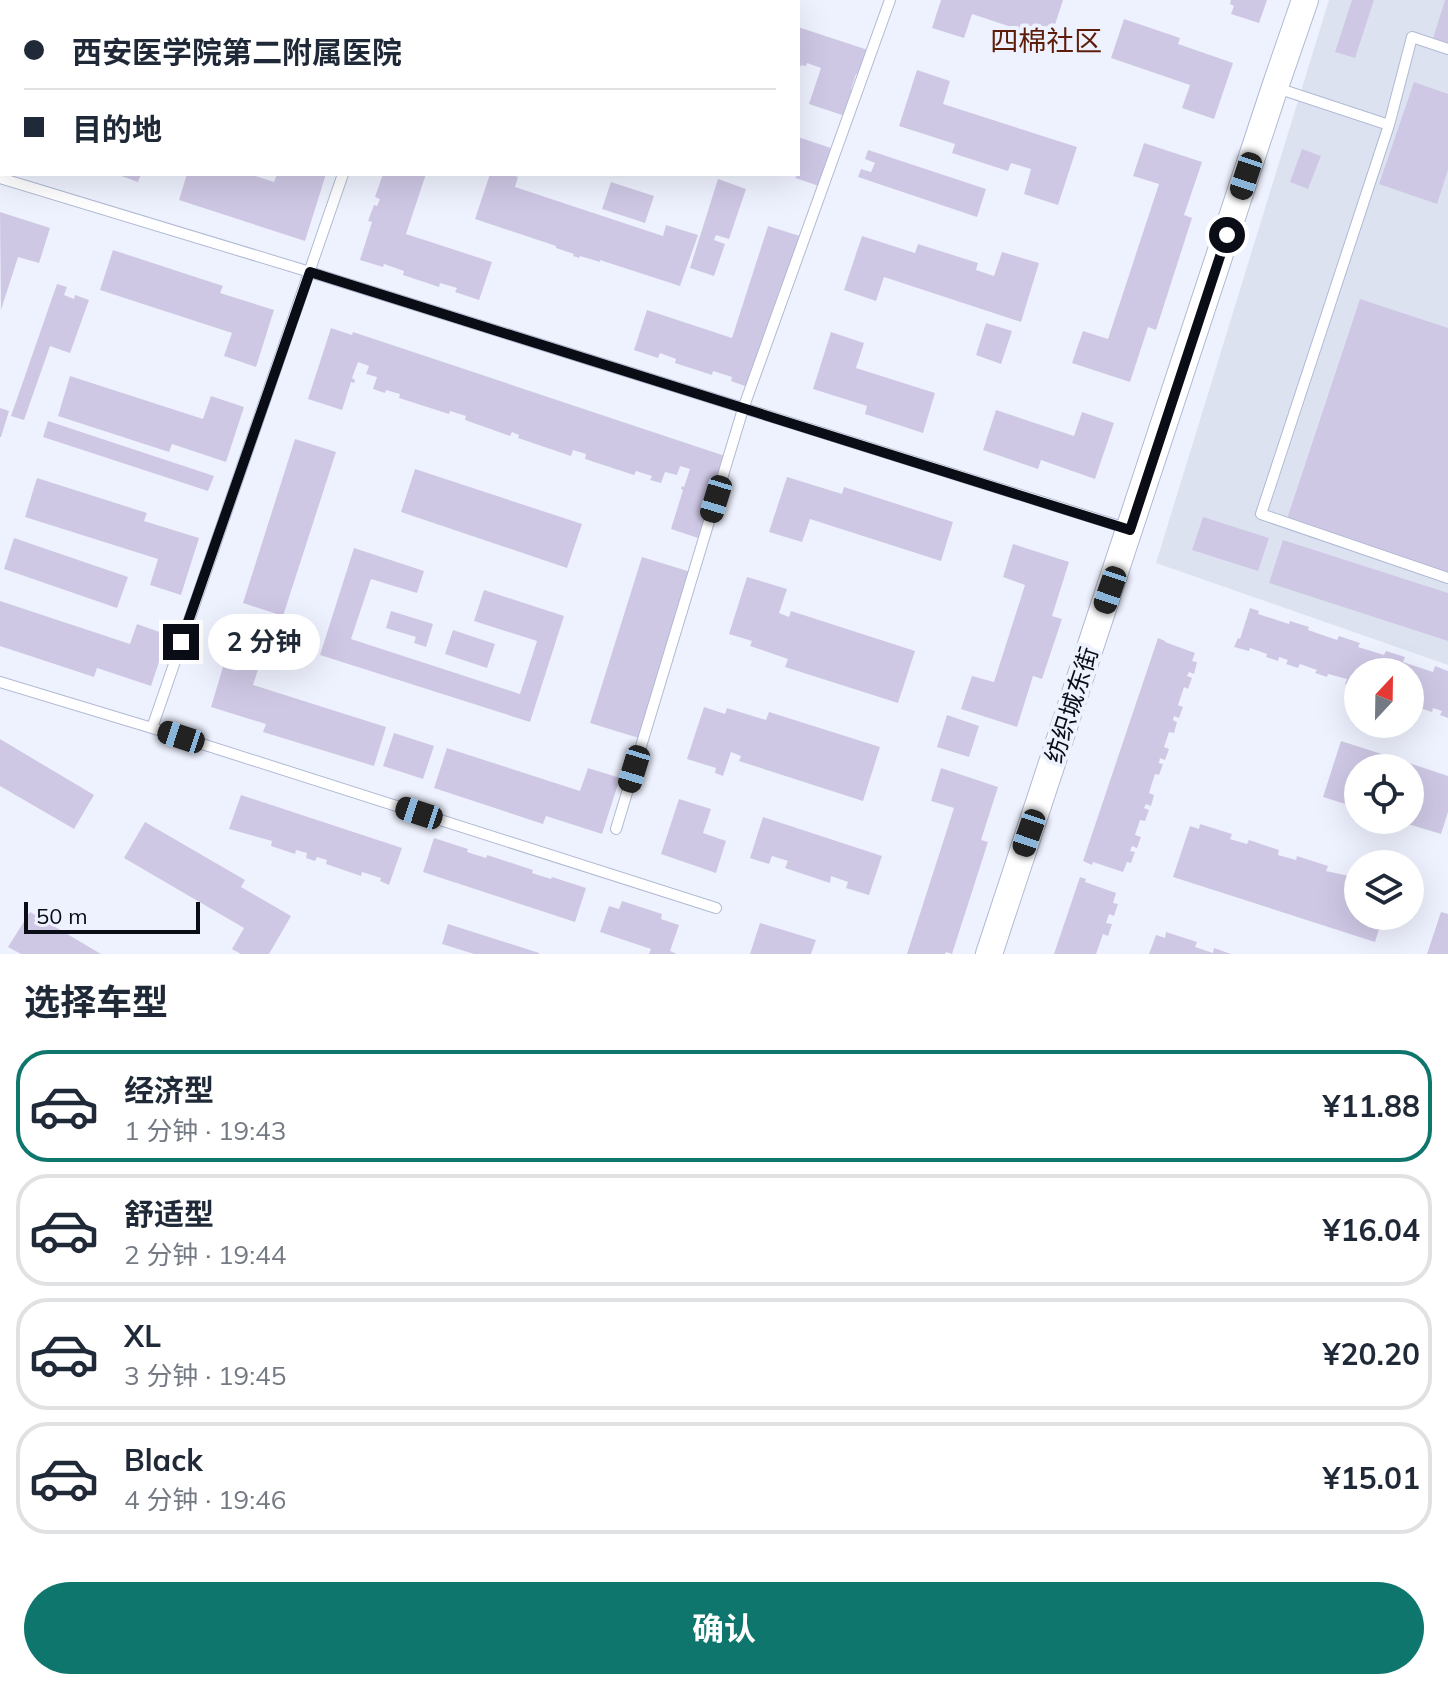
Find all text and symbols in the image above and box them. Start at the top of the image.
district label: 四棉社区 [990,23,1102,58]
text: 西安医学院第二附属医院 [72,33,402,71]
text: 目的地 [72,110,162,148]
car [1227,149,1265,203]
route start [1209,217,1245,253]
car [698,473,734,525]
car [1091,563,1129,617]
callout: 2 分钟 [209,614,321,670]
route end [163,624,199,660]
text: 2 分钟 [227,625,301,658]
street label: 纺织城东街 [1038,643,1104,766]
north arrow [1344,658,1424,738]
map controls [1344,658,1424,930]
car [154,718,208,756]
car [616,743,652,795]
button: locate [1344,754,1424,834]
car [392,794,446,832]
car [1010,806,1048,860]
button: layers [1344,850,1424,930]
scale bar [24,898,200,934]
text: 50 m [36,902,87,930]
text: 选择车型 [24,979,168,1024]
icon: car [28,1070,100,1142]
text: 经济型 [124,1071,214,1109]
text: ¥11.88 [1323,1087,1420,1125]
text: 1 分钟 · 19:43 [124,1114,286,1147]
icon: car [28,1194,100,1266]
text: 舒适型 [124,1195,214,1233]
text: ¥16.04 [1323,1211,1420,1249]
text: 2 分钟 · 19:44 [124,1238,286,1271]
text: XL [124,1317,161,1355]
icon: car [28,1318,100,1390]
text: ¥20.20 [1323,1335,1420,1373]
text: 3 分钟 · 19:45 [124,1359,286,1392]
text: Black [124,1441,203,1479]
icon: car [28,1442,100,1514]
text: ¥15.01 [1323,1459,1420,1497]
text: 4 分钟 · 19:46 [124,1483,286,1516]
button: 确认 [24,1582,1424,1674]

